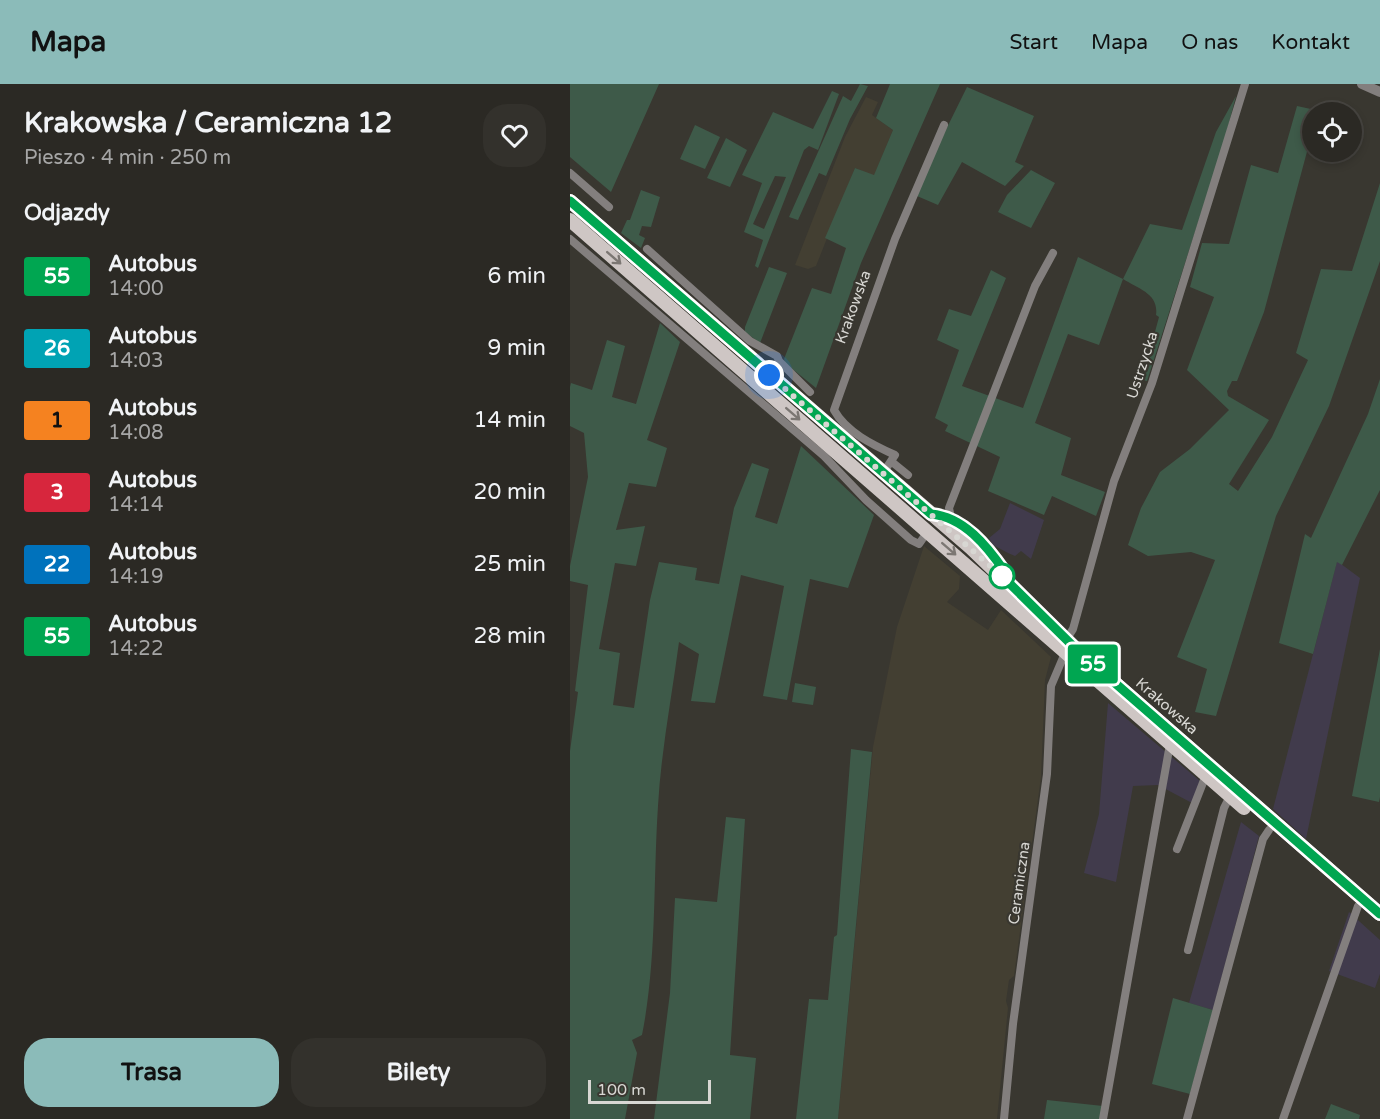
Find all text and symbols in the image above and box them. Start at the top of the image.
text: Mapa [30,25,106,59]
text: Start [1010,30,1058,55]
text: Mapa [1091,30,1148,55]
text: O nas [1181,30,1238,55]
text: Kontakt [1271,30,1350,55]
map controls [1302,102,1362,162]
button: locate [1302,102,1362,162]
button: heart [483,104,546,167]
text: Krakowska / Ceramiczna 12 [24,106,392,140]
text: Pieszo · 4 min · 250 m [24,146,231,170]
text: Odjazdy [24,200,110,226]
text: Autobus [108,251,197,277]
one-way arrow [606,251,621,265]
text: 6 min [487,263,546,289]
text: 55 [44,264,70,289]
street label: Krakowska [831,268,875,346]
text: 14:00 [108,277,163,301]
text: Autobus [108,323,197,349]
street label: Ustrzycka [1123,329,1161,401]
text: 9 min [487,335,546,361]
text: 26 [44,336,70,361]
text: 14:03 [108,349,163,373]
your location [754,360,784,390]
text: Autobus [108,395,197,421]
text: 14 min [474,407,546,433]
one-way arrow [785,407,801,420]
text: 1 [50,408,64,433]
text: 14:08 [108,421,163,445]
text: Autobus [108,467,197,493]
text: 20 min [474,479,546,505]
text: 3 [50,480,64,505]
text: 14:14 [108,493,163,517]
text: Autobus [108,539,197,565]
one-way arrow [941,542,956,556]
text: 25 min [474,551,546,577]
text: 22 [44,552,70,577]
unlabelled marker [989,563,1015,589]
text: 14:19 [108,565,163,589]
text: Autobus [108,611,197,637]
text: 28 min [474,623,546,649]
text: 55 [44,624,70,649]
text: 14:22 [108,637,163,661]
line badge: 55 [1066,644,1120,684]
text: 55 [1080,652,1106,677]
street label: Krakowska [1132,674,1202,738]
street label: Ceramiczna [1004,840,1034,926]
button: Trasa [24,1038,279,1107]
button: Bilety [291,1038,546,1107]
scale bar [588,1077,711,1104]
text: 100 m [597,1080,646,1100]

